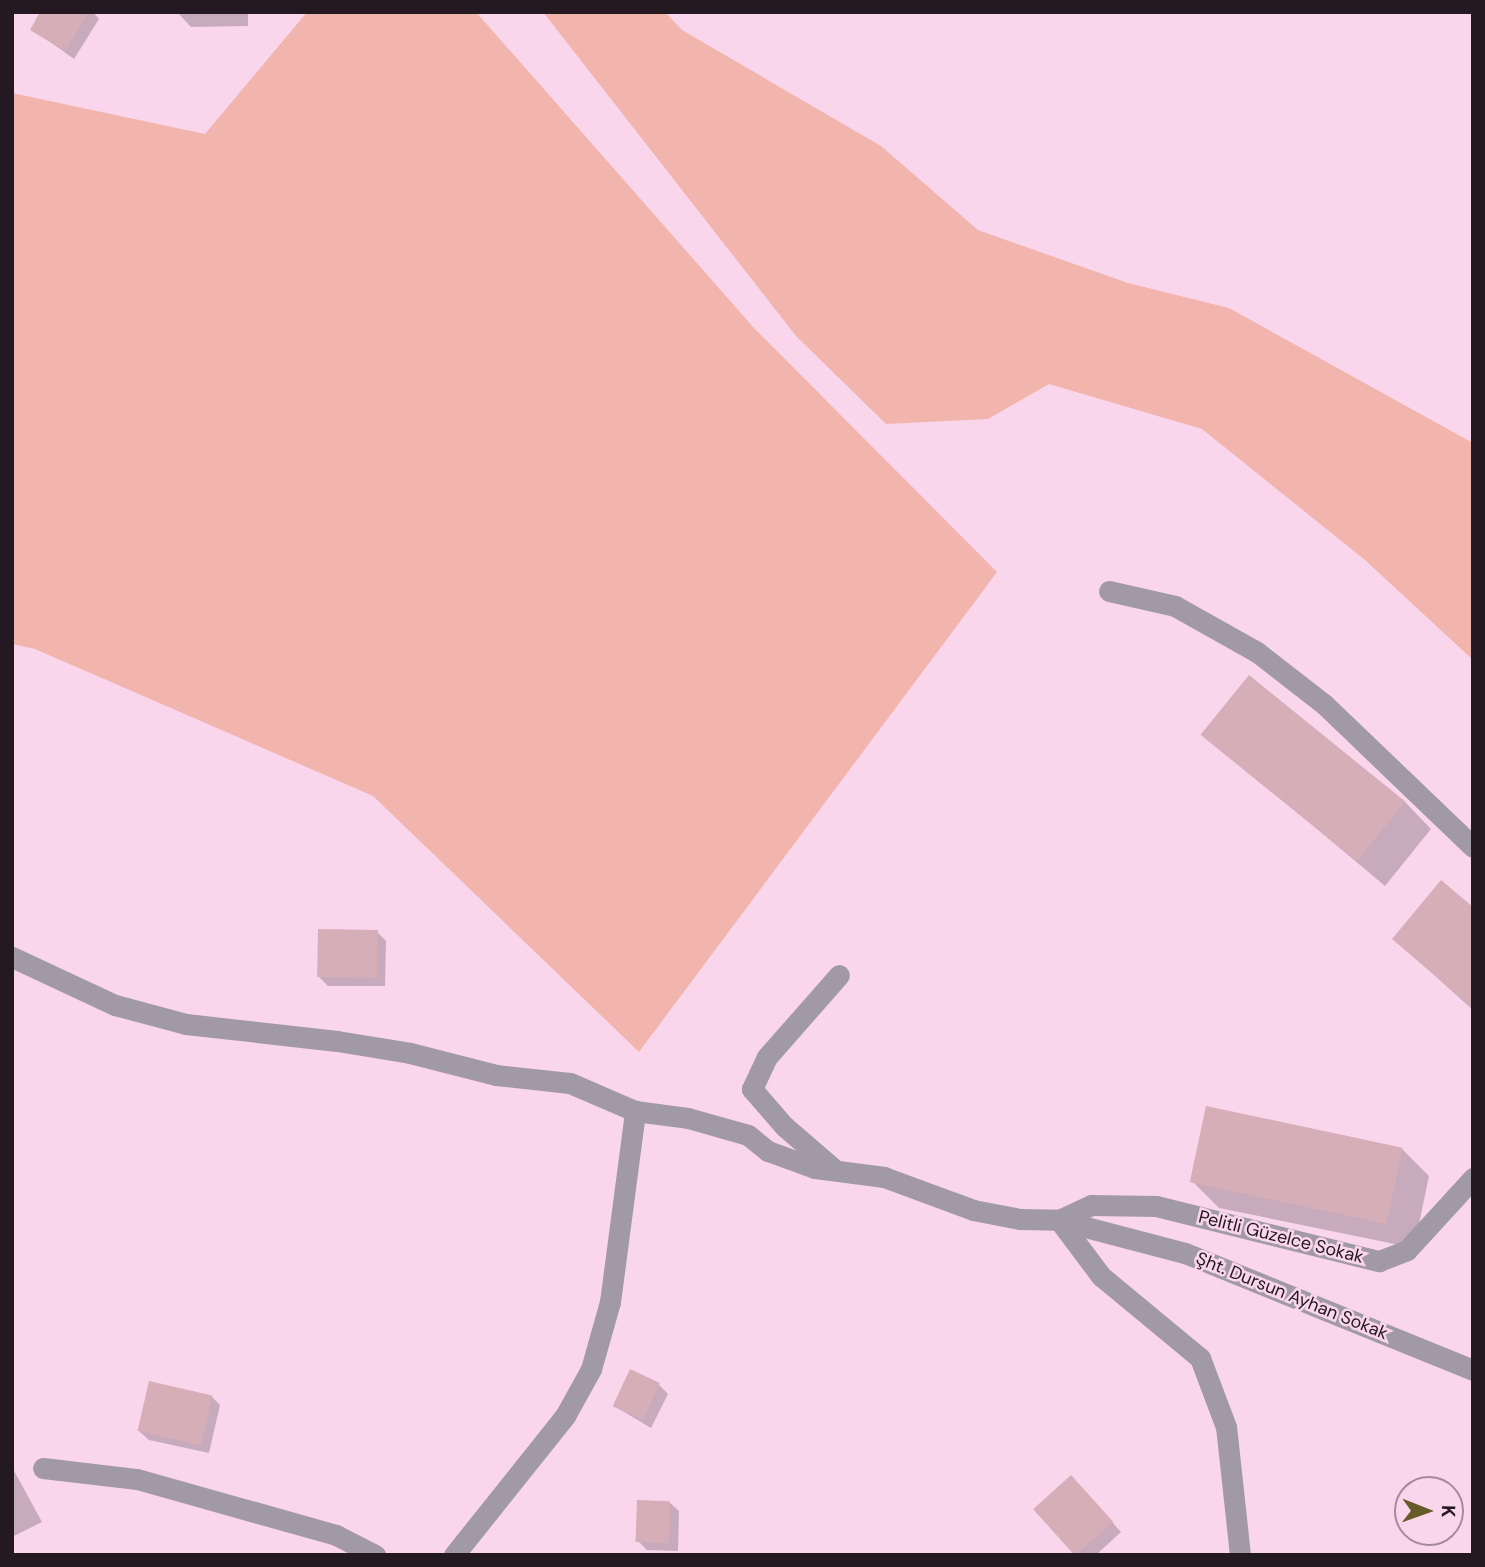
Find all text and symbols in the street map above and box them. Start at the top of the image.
street label: Pelitli Güzelce Sokak [1196,1206,1366,1268]
street label: Şht. Dursun Ayhan Sokak [1193,1248,1391,1344]
north arrow [1394,1476,1464,1546]
text: K [1436,1505,1461,1518]

